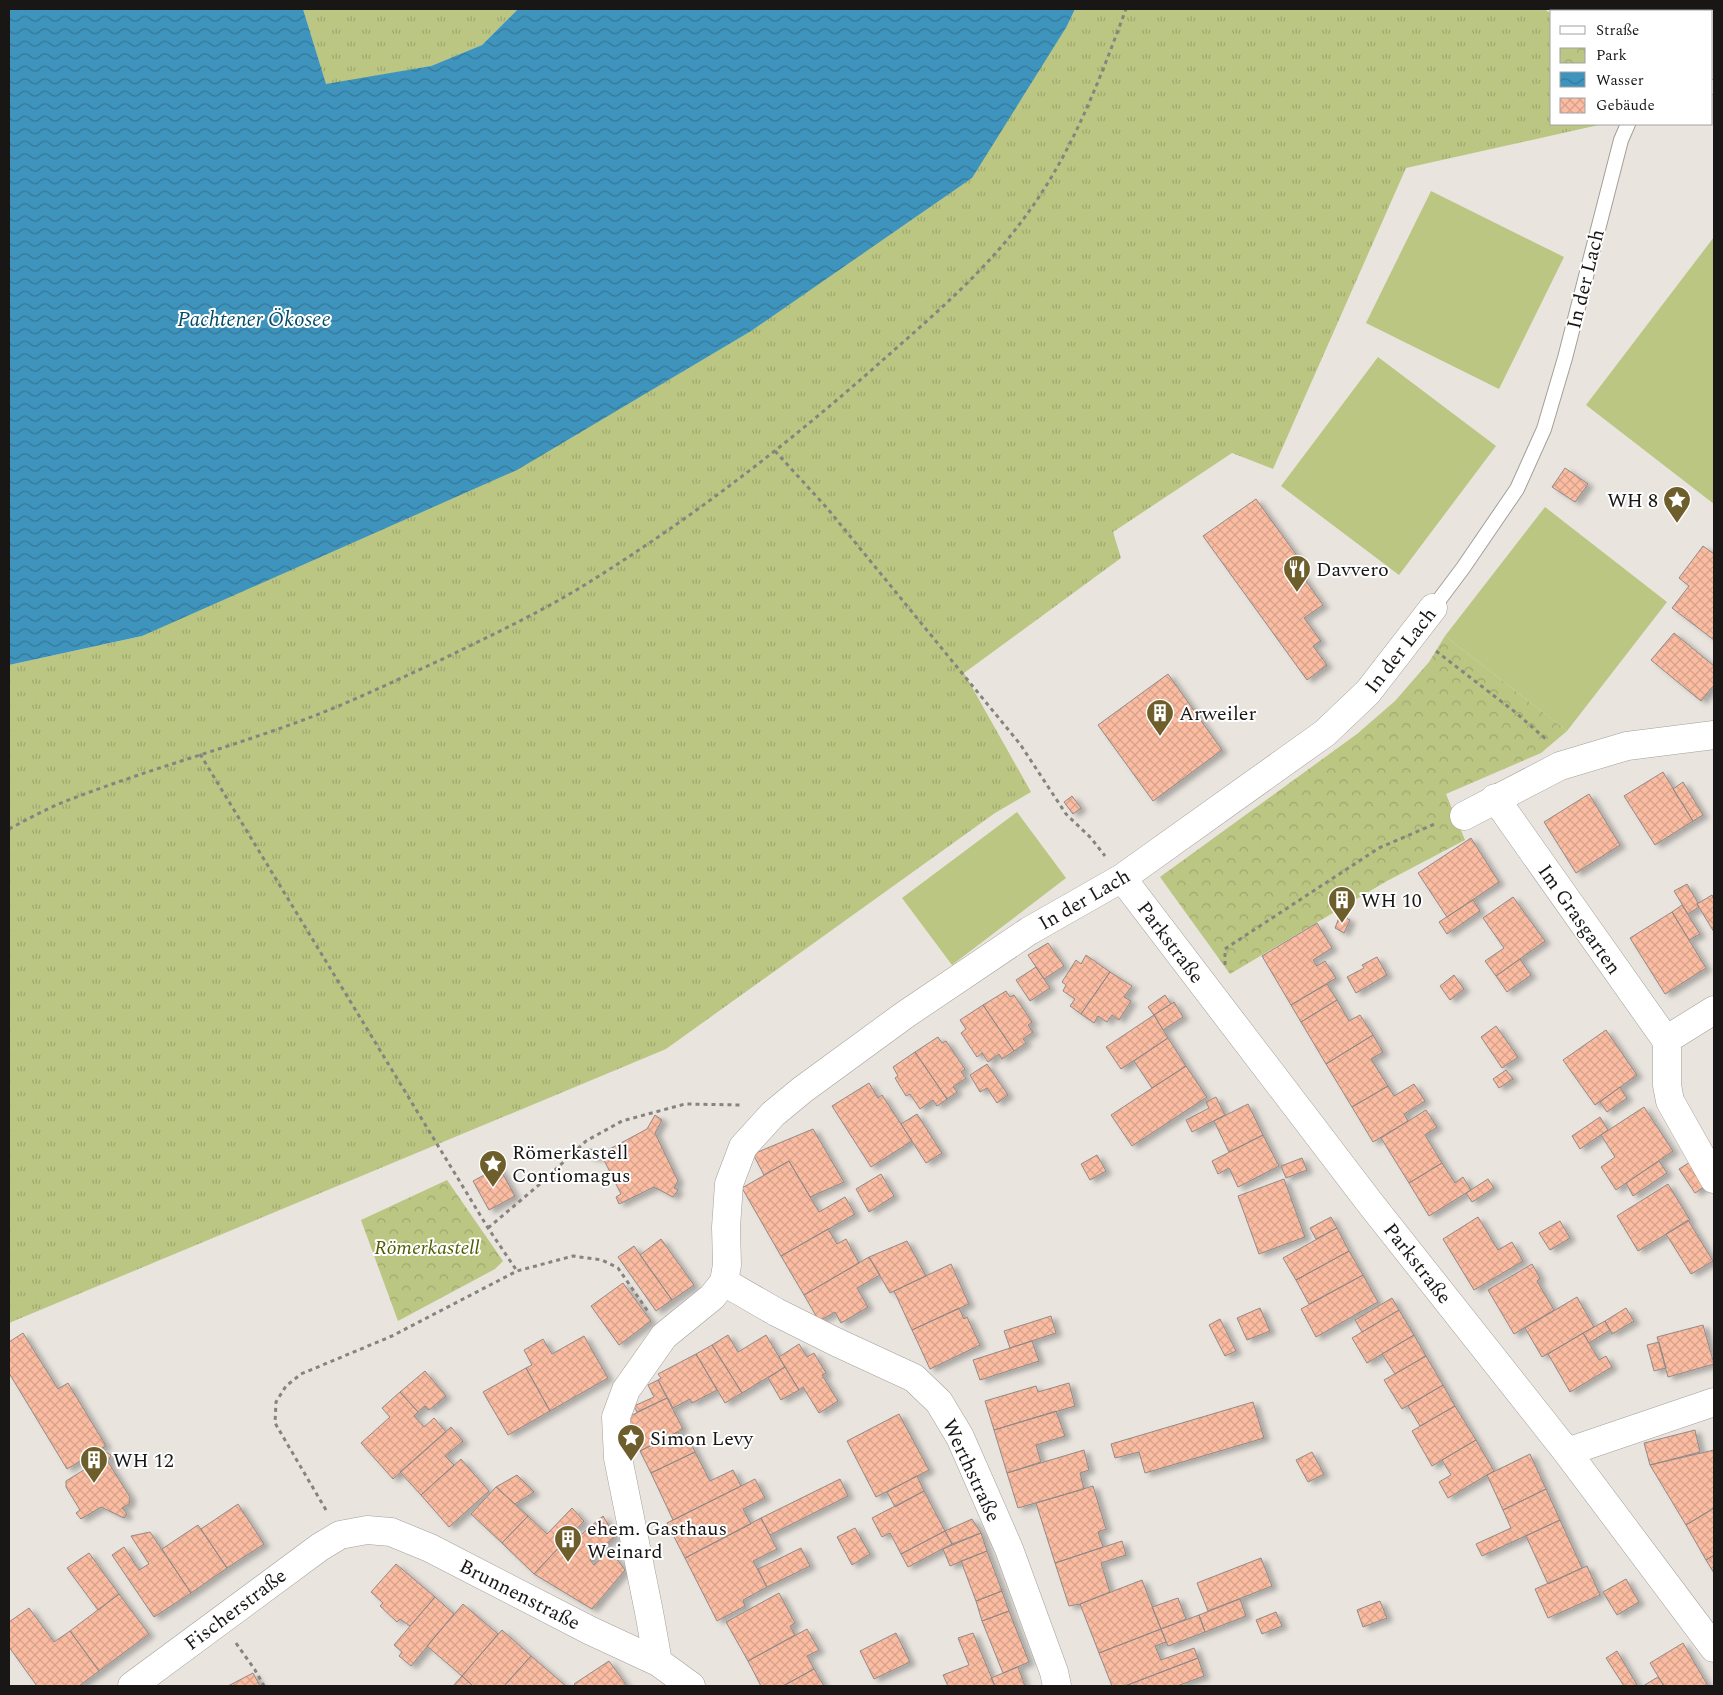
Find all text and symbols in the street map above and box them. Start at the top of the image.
legend [1550,10,1713,125]
text: Straße [1596,19,1639,42]
text: Park [1596,44,1627,67]
text: Wasser [1596,69,1644,92]
text: Gebäude [1596,94,1655,117]
street label: In der Lach [1559,226,1613,332]
water label: Pachtener Ökosee [177,304,331,336]
place icon: WH 8 [1662,485,1692,524]
place label: WH 8 [1607,486,1658,516]
restaurant icon: Davvero [1282,554,1312,593]
place label: Davvero [1316,555,1389,585]
street label: In der Lach [1358,601,1444,700]
building icon: Arweiler [1145,698,1175,737]
place label: Arweiler [1179,699,1256,729]
street label: Im Grasgarten [1530,858,1628,981]
street label: In der Lach [1033,861,1136,938]
building icon: WH 10 [1327,885,1357,924]
place label: WH 10 [1361,886,1422,916]
street label: Parkstraße [1129,895,1211,990]
place label: Römerkastell Contiomagus [512,1138,631,1191]
place icon: Römerkastell Contiomagus [478,1149,508,1188]
street label: Parkstraße [1376,1216,1459,1311]
park label: Römerkastell [374,1233,480,1263]
street label: Werthstraße [934,1414,1008,1527]
place icon: Simon Levy [616,1423,646,1462]
place label: Simon Levy [650,1424,754,1454]
building icon: WH 12 [79,1445,109,1484]
place label: WH 12 [113,1446,174,1476]
place label: ehem. Gasthaus Weinard [587,1514,727,1567]
building icon: ehem. Gasthaus Weinard [553,1524,583,1563]
street label: Brunnenstraße [454,1551,585,1638]
street label: Fischerstraße [178,1561,293,1658]

